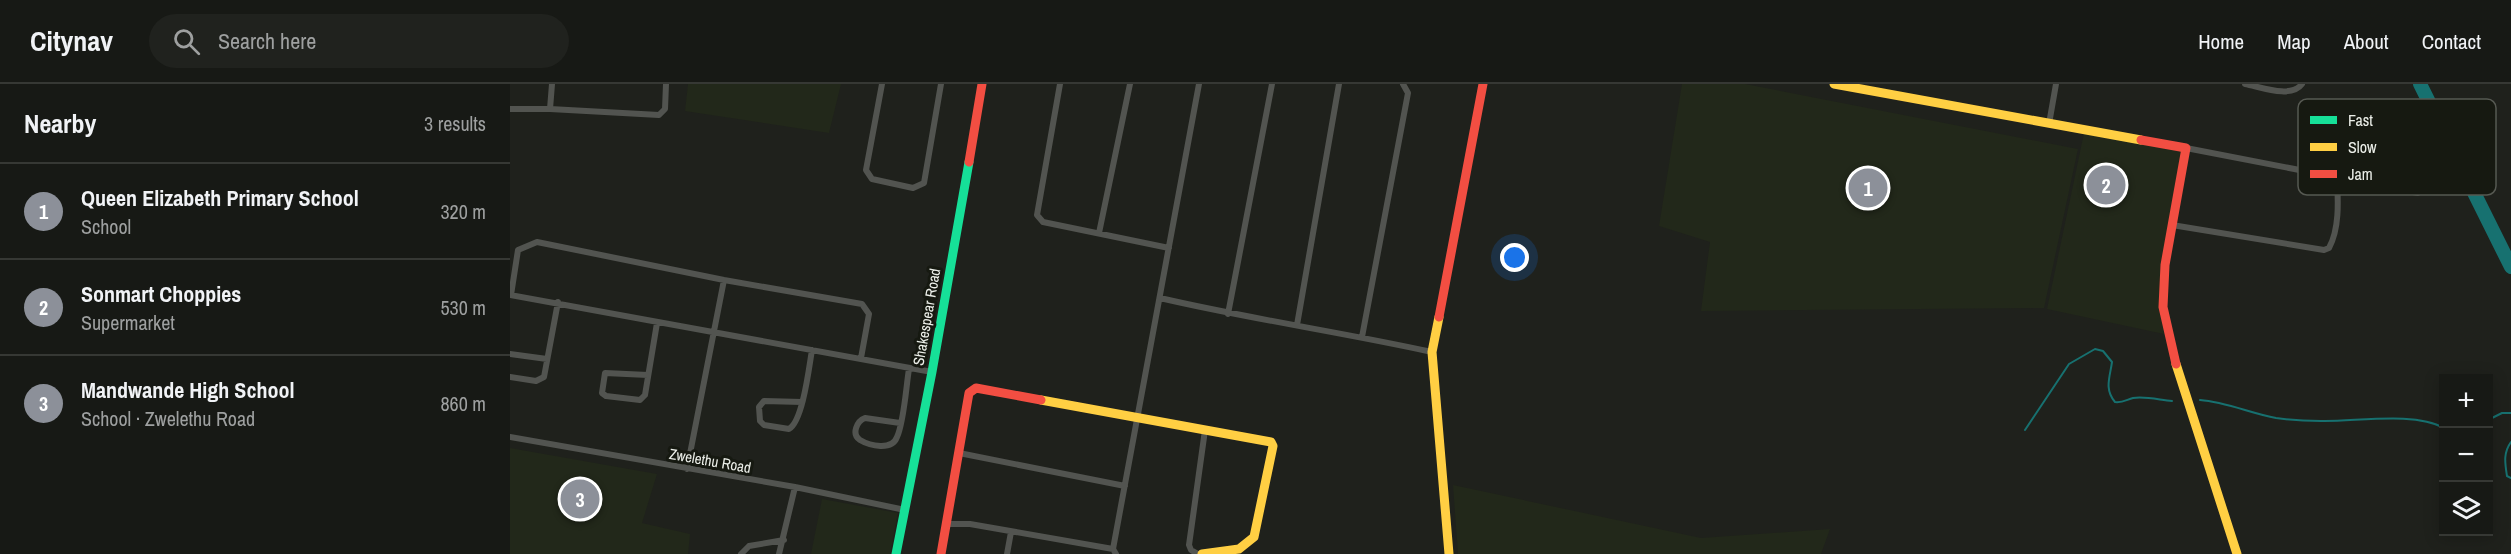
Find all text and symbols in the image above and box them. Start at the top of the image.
search box [149,14,569,68]
text: Citynav [30,22,113,60]
icon: search [170,25,203,58]
text: Search here [218,26,316,56]
text: Home [2198,27,2244,56]
text: Map [2277,27,2311,56]
text: About [2344,27,2389,56]
text: Contact [2422,27,2481,56]
legend [2298,99,2496,195]
text: Nearby [24,106,96,141]
text: Fast [2348,109,2373,131]
text: 3 results [424,110,486,137]
text: Slow [2348,136,2377,158]
pin: 2 [2086,162,2126,208]
text: Jam [2348,163,2373,185]
pin: 1 [1848,166,1888,210]
text: Queen Elizabeth Primary School [81,183,359,213]
text: 1 [39,198,48,225]
text: 320 m [440,198,486,225]
text: School [81,213,131,240]
your location [1500,243,1529,272]
street label: Shakespear Road [908,267,945,367]
text: Sonmart Choppies [81,279,241,309]
text: 2 [39,294,48,321]
text: 530 m [440,294,486,321]
text: Supermarket [81,309,175,336]
map controls [2439,374,2493,536]
button: + [2439,374,2493,428]
text: Mandwande High School [81,375,295,405]
text: 3 [39,390,48,417]
text: 860 m [440,390,486,417]
text: School · Zwelethu Road [81,405,255,432]
button: − [2439,428,2493,482]
street label: Zwelethu Road [668,443,753,478]
pin: 3 [560,476,600,522]
button: layers [2439,482,2493,536]

